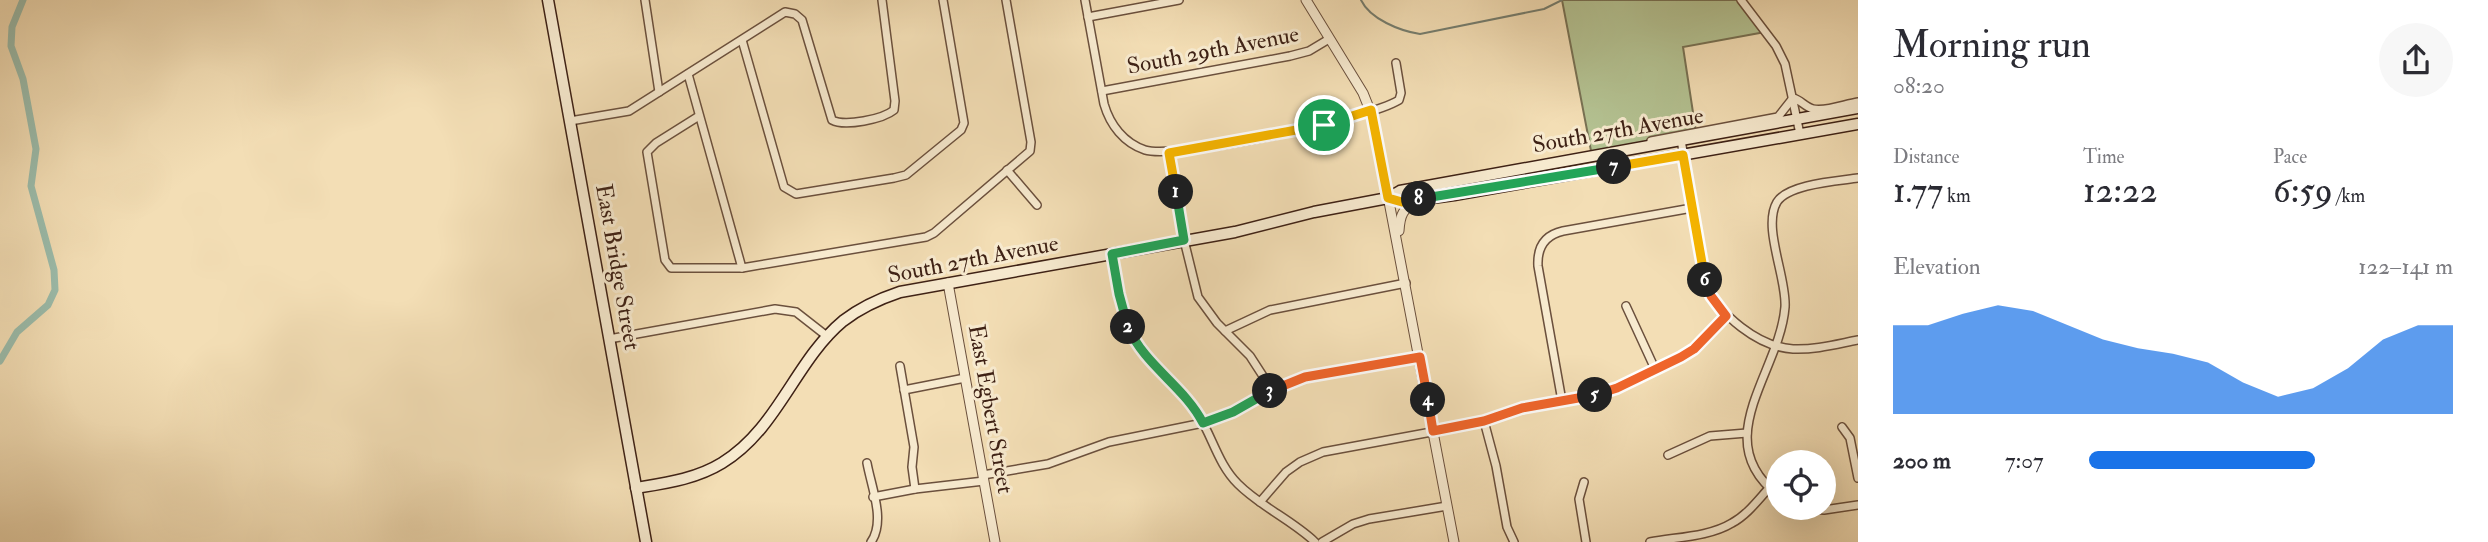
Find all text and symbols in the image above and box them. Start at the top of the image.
street label: South 29th Avenue [1125,19,1302,81]
text: Morning run [1893,21,2091,69]
button: share [2379,23,2453,97]
text: 08:20 [1893,71,1945,100]
pin [1294,95,1354,155]
street label: South 27th Avenue [1530,101,1706,159]
icon: arrive [1305,106,1343,144]
text: Distance [1893,145,1959,169]
text: Time [2083,145,2125,169]
text: Pace [2273,145,2307,169]
pin: 7 [1596,150,1632,184]
text: 7 [1609,154,1618,178]
text: 1.77 [1893,169,1943,213]
text: 12:22 [2083,169,2157,213]
text: 6:59 [2273,169,2333,213]
pin: 1 [1158,174,1194,210]
text: 1 [1172,179,1179,203]
street label: East Bridge Street [589,182,647,352]
pin: 8 [1402,182,1436,216]
text: km [1943,184,1971,208]
text: /km [2333,184,2365,208]
text: 8 [1414,186,1423,210]
street label: South 27th Avenue [885,228,1061,290]
text: Elevation [1893,252,1981,281]
text: 122–141 m [2358,252,2453,281]
pin: 6 [1688,262,1722,298]
text: 6 [1700,267,1709,291]
pin: 2 [1110,310,1146,344]
text: 2 [1123,314,1132,338]
street label: East Egbert Street [962,322,1020,496]
pin: 3 [1252,374,1288,408]
text: 3 [1266,378,1273,402]
pin: 5 [1578,378,1612,412]
pin: 4 [1410,382,1446,418]
text: 5 [1590,382,1599,406]
text: 4 [1422,387,1433,411]
text: 200 m [1893,446,1951,475]
text: 7:07 [2005,446,2044,475]
map controls [1766,450,1836,520]
button: locate [1766,450,1836,520]

